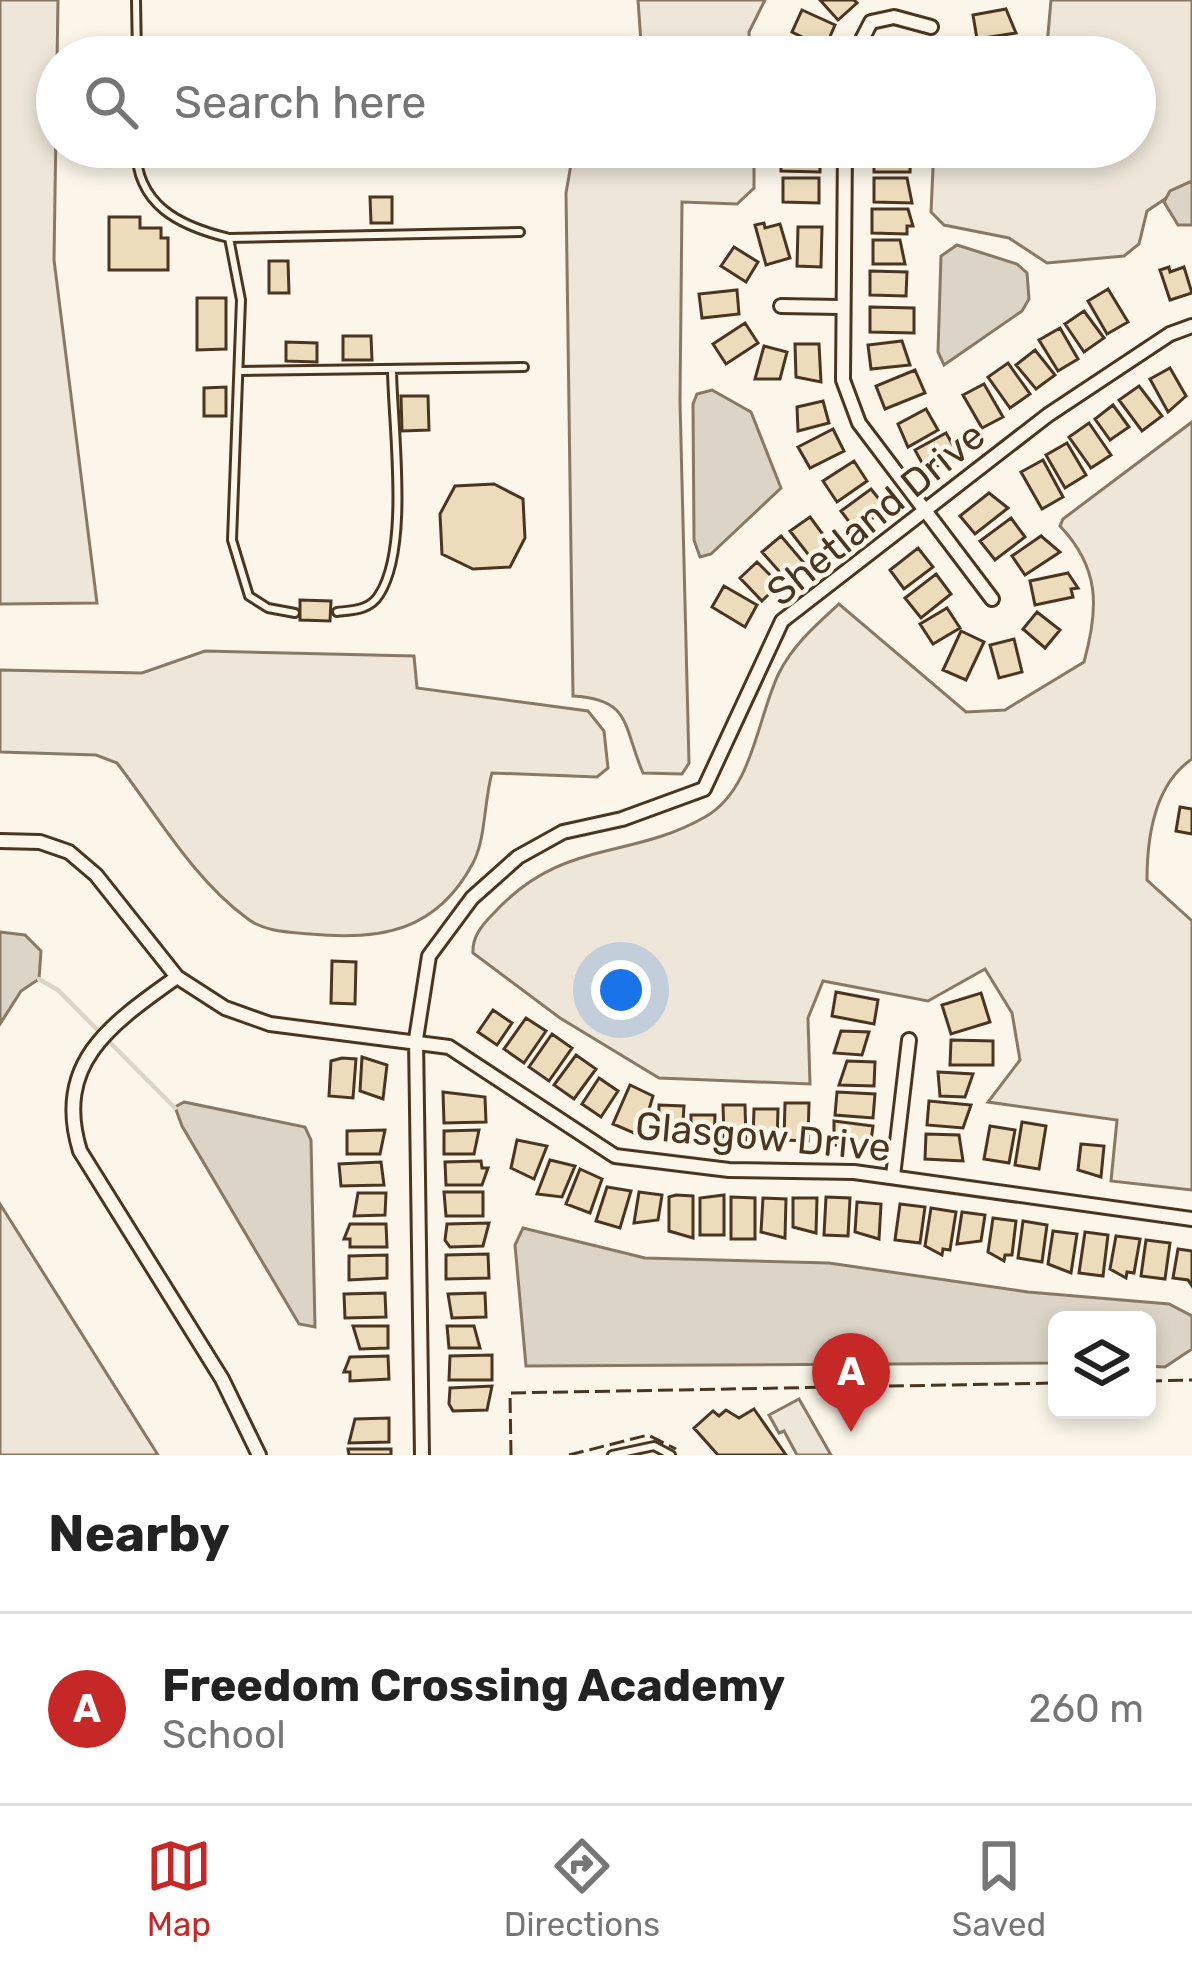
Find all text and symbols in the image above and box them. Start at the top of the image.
search box [36,36,1156,168]
icon: search [78,69,144,135]
text: Search here [174,76,426,129]
street label: Shetland Drive [758,412,994,616]
your location [591,960,651,1020]
street label: Glasgow Drive [633,1103,893,1171]
map controls [1048,1311,1156,1419]
button: layers [1048,1311,1156,1419]
pin: A [812,1333,890,1432]
text: Nearby [48,1503,230,1564]
text: Freedom Crossing Academy [162,1659,785,1712]
text: A [73,1686,101,1732]
text: 260 m [1029,1686,1144,1732]
text: School [162,1712,286,1758]
tab: Map [146,1833,212,1944]
tab: Directions [504,1833,660,1944]
tab: Saved [952,1833,1046,1944]

